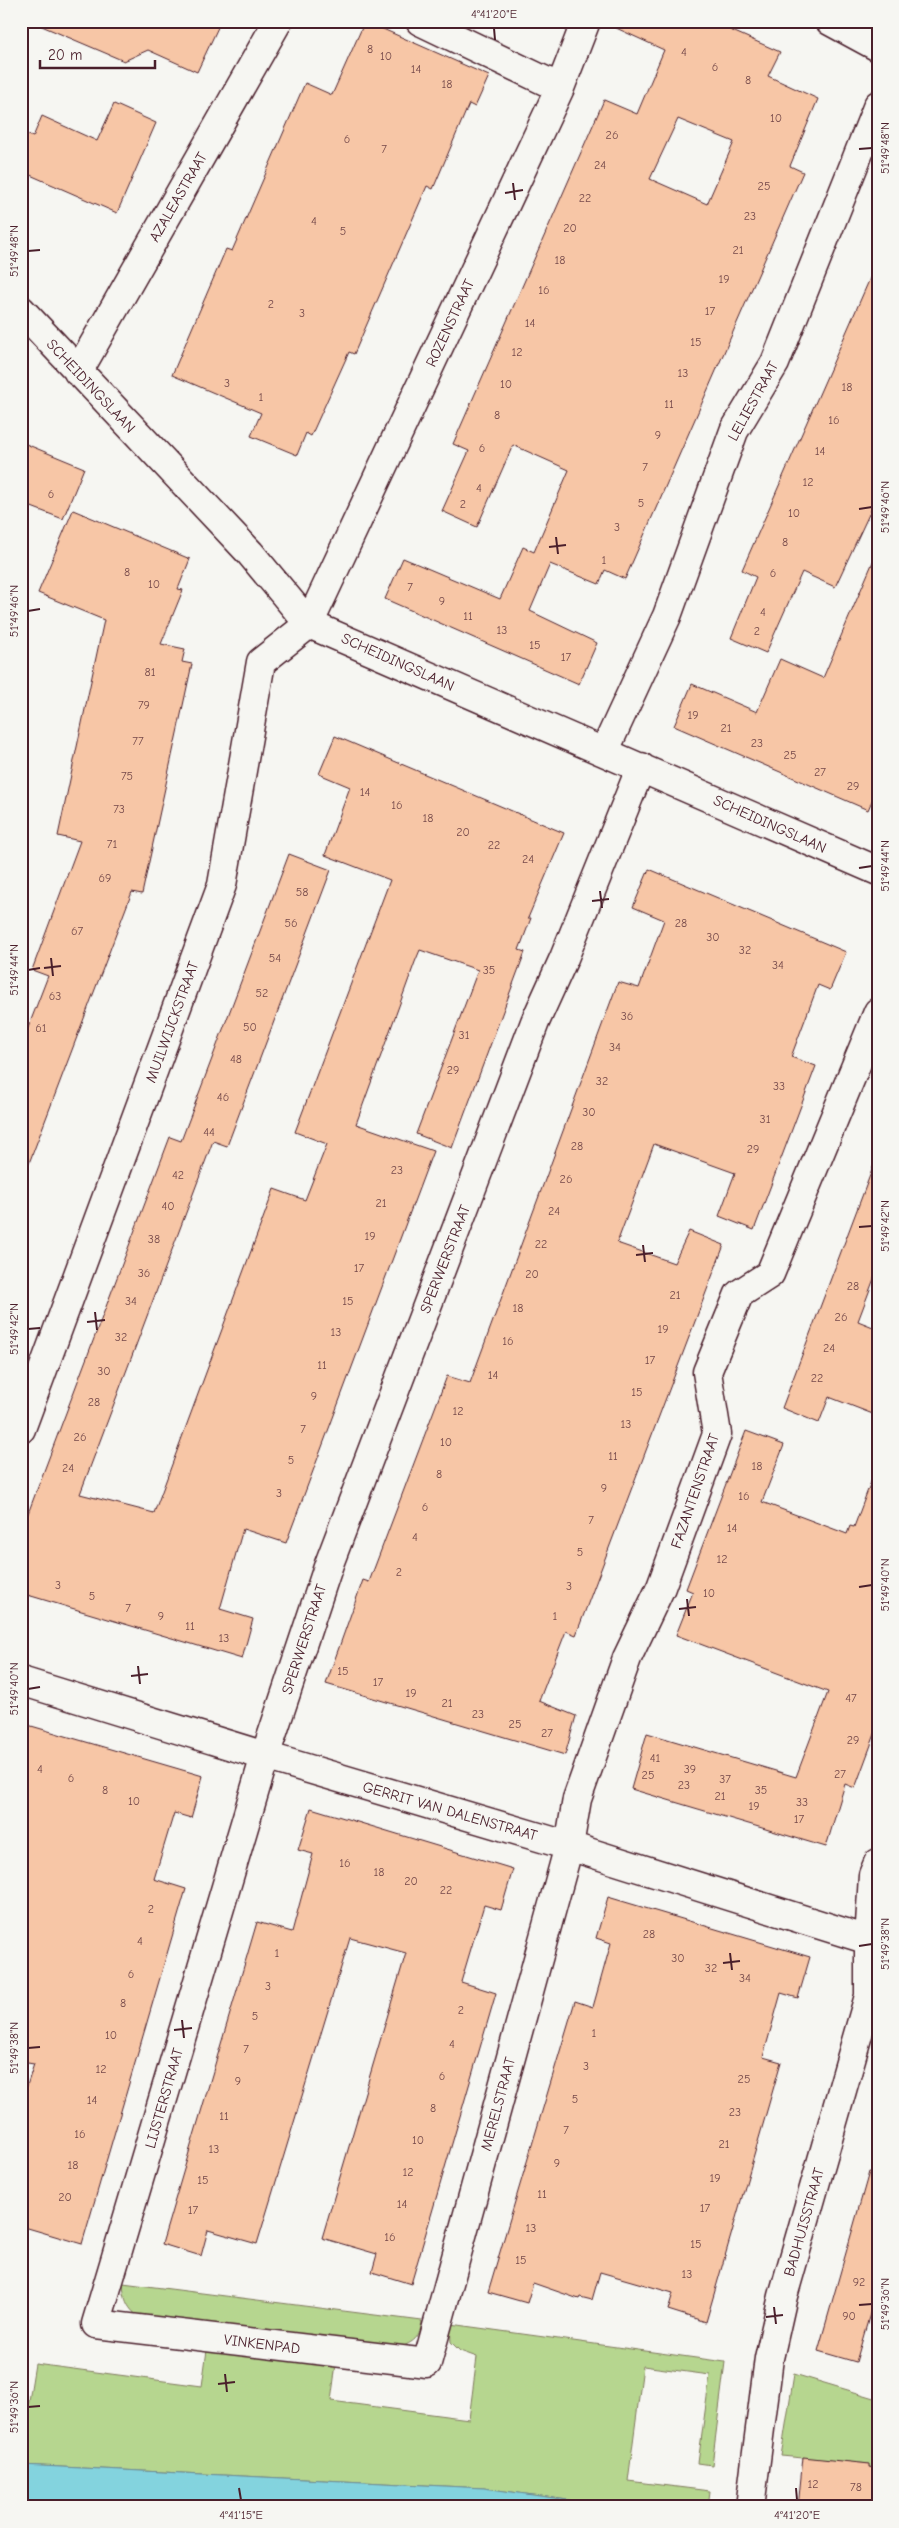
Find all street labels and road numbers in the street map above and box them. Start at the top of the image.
street label: AZALEASTRAAT [145,149,211,245]
street label: ROZENSTRAAT [422,276,478,370]
street label: SCHEIDINGSLAAN [43,335,139,437]
street label: LELIESTRAAT [724,358,782,444]
street label: SCHEIDINGSLAAN [339,629,457,695]
street label: SCHEIDINGSLAAN [711,791,829,857]
street label: MUILWIJCKSTRAAT [142,959,202,1085]
street label: SPERWERSTRAAT [416,1202,474,1316]
street label: FAZANTENSTRAAT [667,1431,723,1551]
street label: SPERWERSTRAAT [278,1581,330,1696]
street label: GERRIT VAN DALENSTRAAT [361,1777,540,1845]
street label: LIJSTERSTRAAT [141,2046,187,2150]
street label: MERELSTRAAT [477,2055,519,2153]
street label: BADHUISSTRAAT [780,2166,828,2278]
street label: VINKENPAD [223,2330,301,2358]

